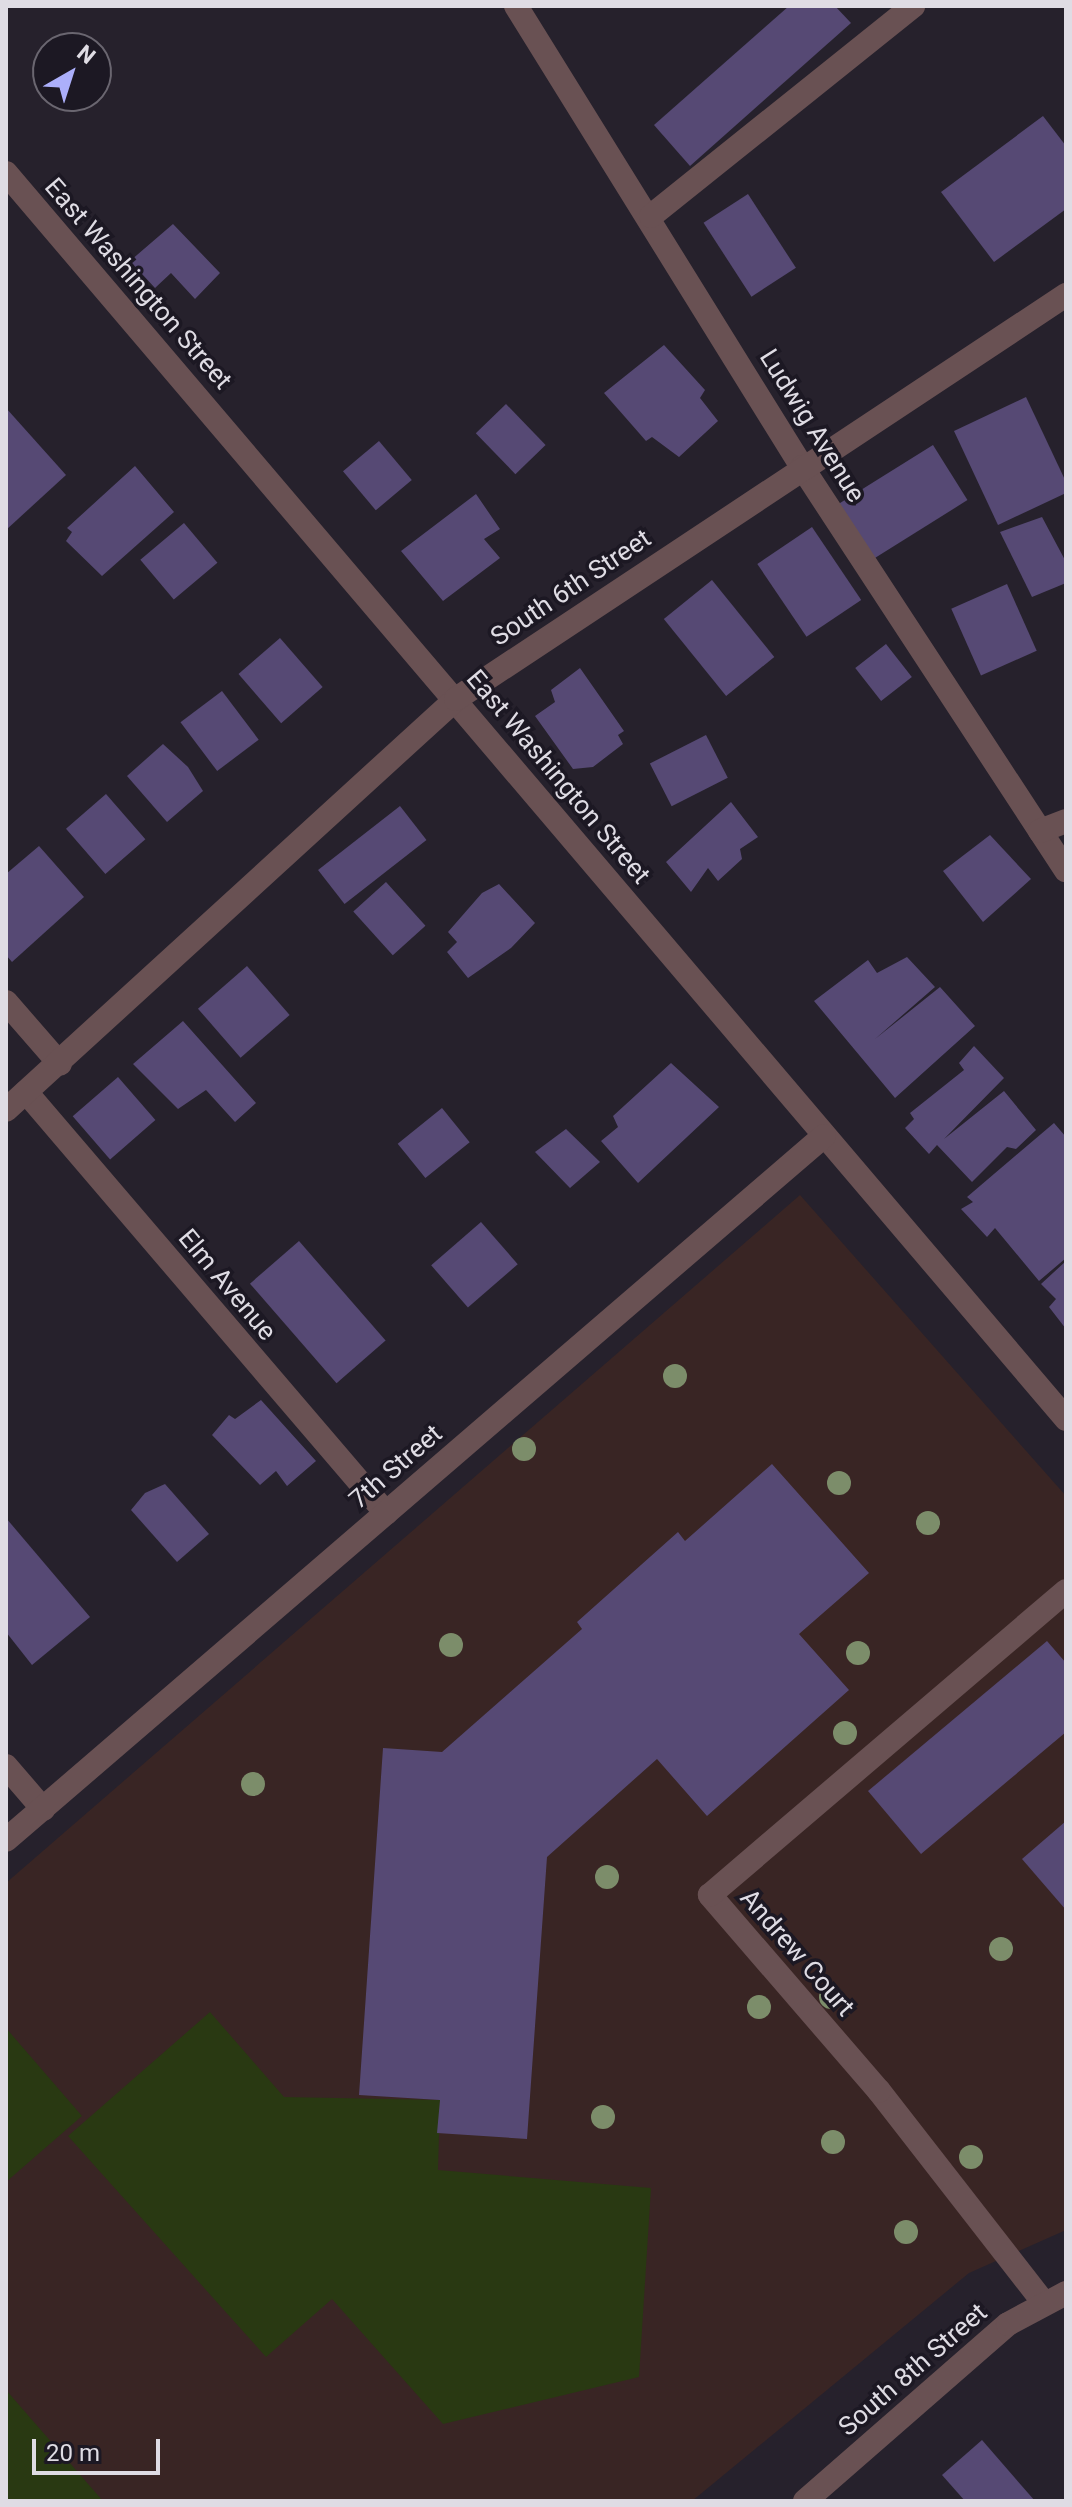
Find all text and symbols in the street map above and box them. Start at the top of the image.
north arrow [32,32,112,112]
text: N [72,40,100,69]
street label: East Washington Street [38,172,238,396]
street label: Ludwig Avenue [753,344,871,508]
street label: South 6th Street [485,523,657,653]
street label: East Washington Street [459,664,657,890]
street label: Elm Avenue [172,1223,282,1347]
street label: 7th Street [343,1418,449,1516]
street label: Andrew Court [733,1883,861,2023]
street label: South 8th Street [832,2297,994,2443]
scale bar [36,2423,164,2473]
text: 20 m [46,2439,100,2467]

